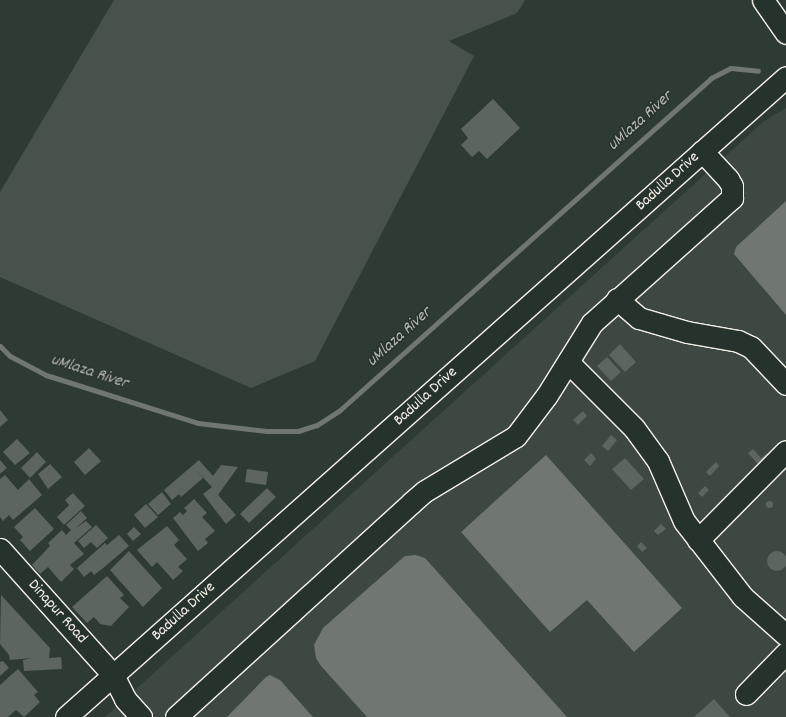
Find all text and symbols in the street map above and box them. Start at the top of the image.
water label: uMlaza River [604,88,678,156]
street label: Badulla Drive [632,148,704,216]
water label: uMlaza River [363,304,437,372]
water label: uMlaza River [48,351,130,395]
street label: Badulla Drive [390,363,462,431]
street label: Dinapur Road [23,576,91,648]
street label: Badulla Drive [148,578,220,646]

